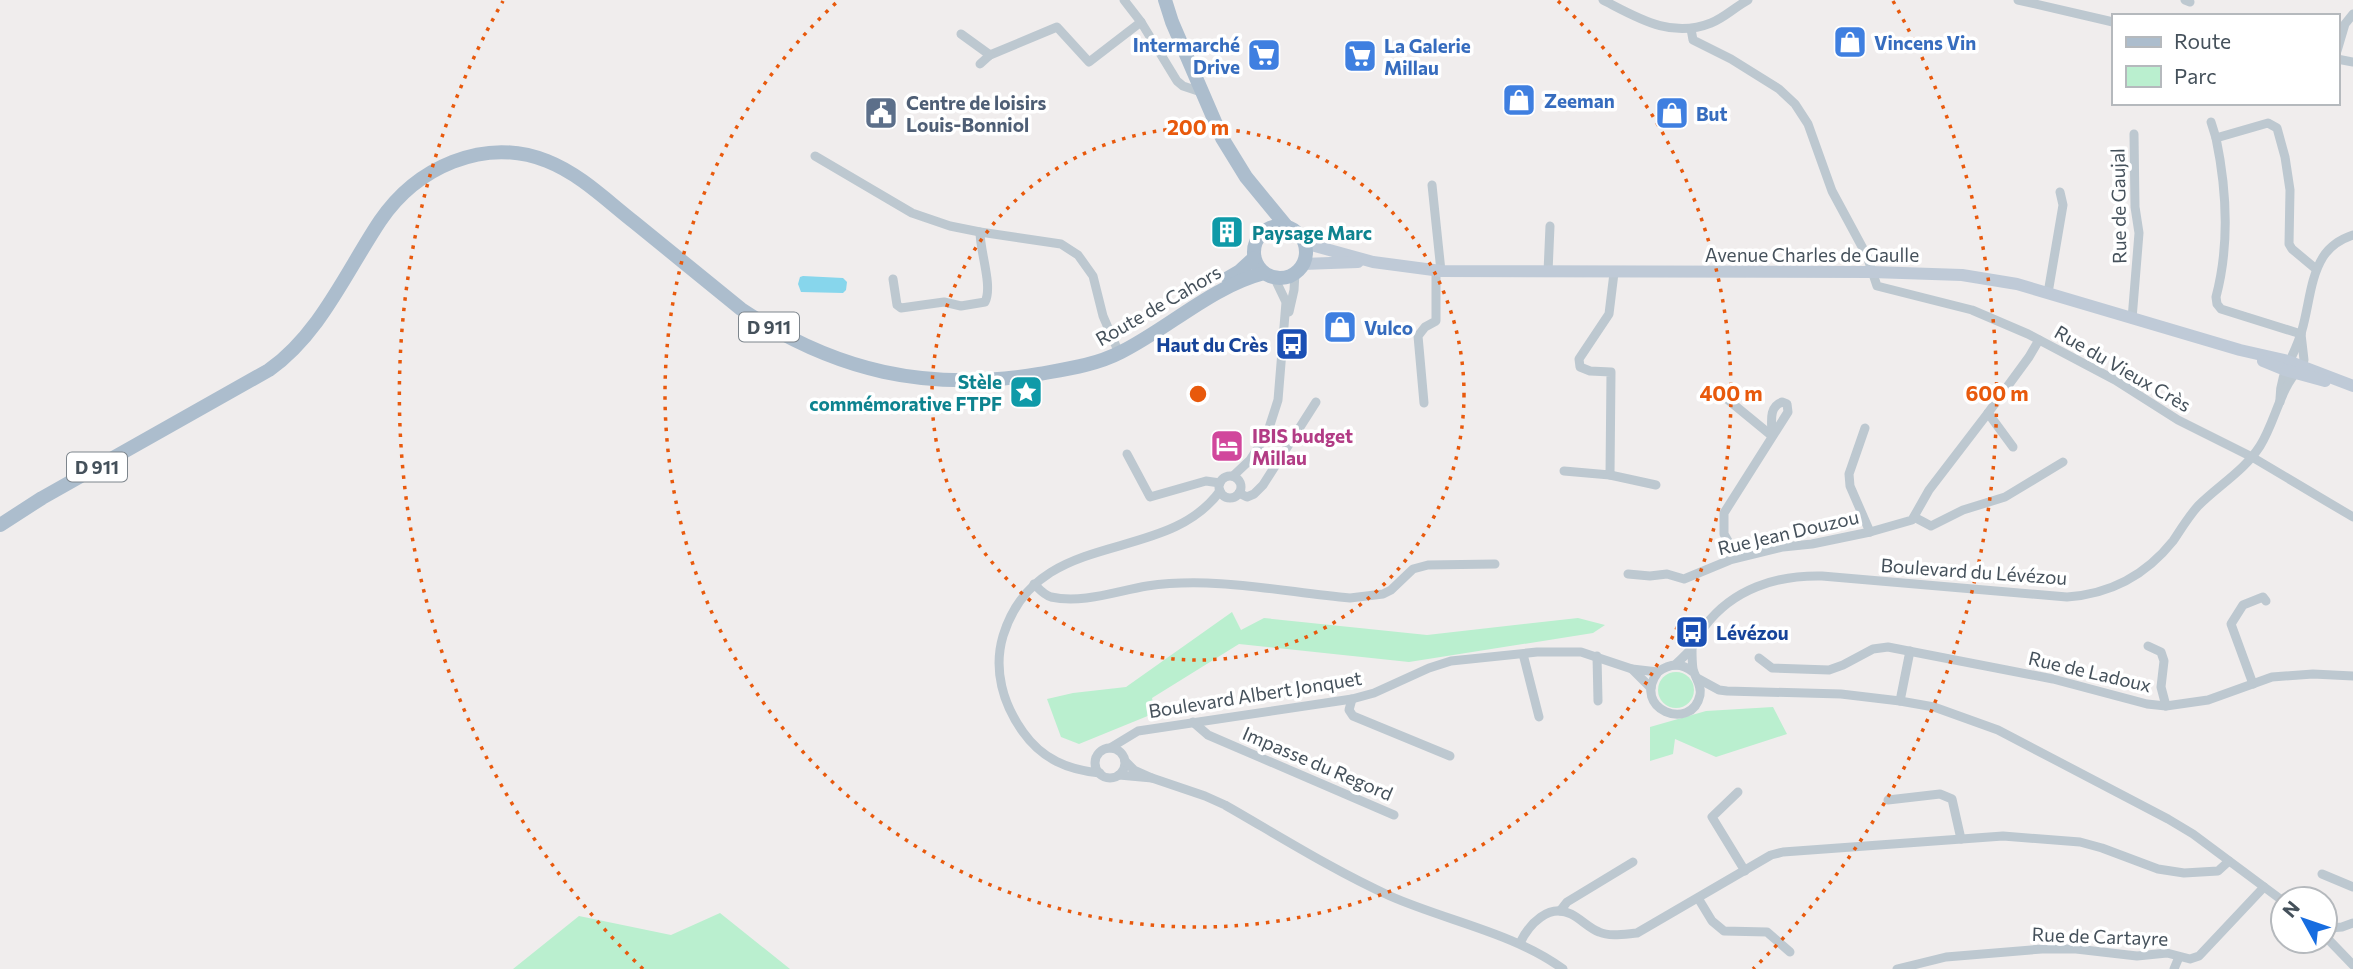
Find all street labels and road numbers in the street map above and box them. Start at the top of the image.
street label: Rue de Gaujal [2105,148,2131,264]
street label: Avenue Charles de Gaulle [1705,243,1919,266]
street label: Route de Cahors [1091,260,1225,350]
road number: D 911 [739,312,799,342]
street label: Rue du Vieux Crès [2051,320,2195,416]
road number: D 911 [67,452,127,481]
street label: Rue Jean Douzou [1715,505,1861,559]
street label: Boulevard du Lévézou [1880,553,2068,589]
street label: Rue de Ladoux [2026,646,2154,696]
street label: Boulevard Albert Jonquet [1147,666,1363,722]
street label: Impasse du Regord [1239,721,1397,805]
street label: Rue de Cartayre [2031,922,2169,950]

